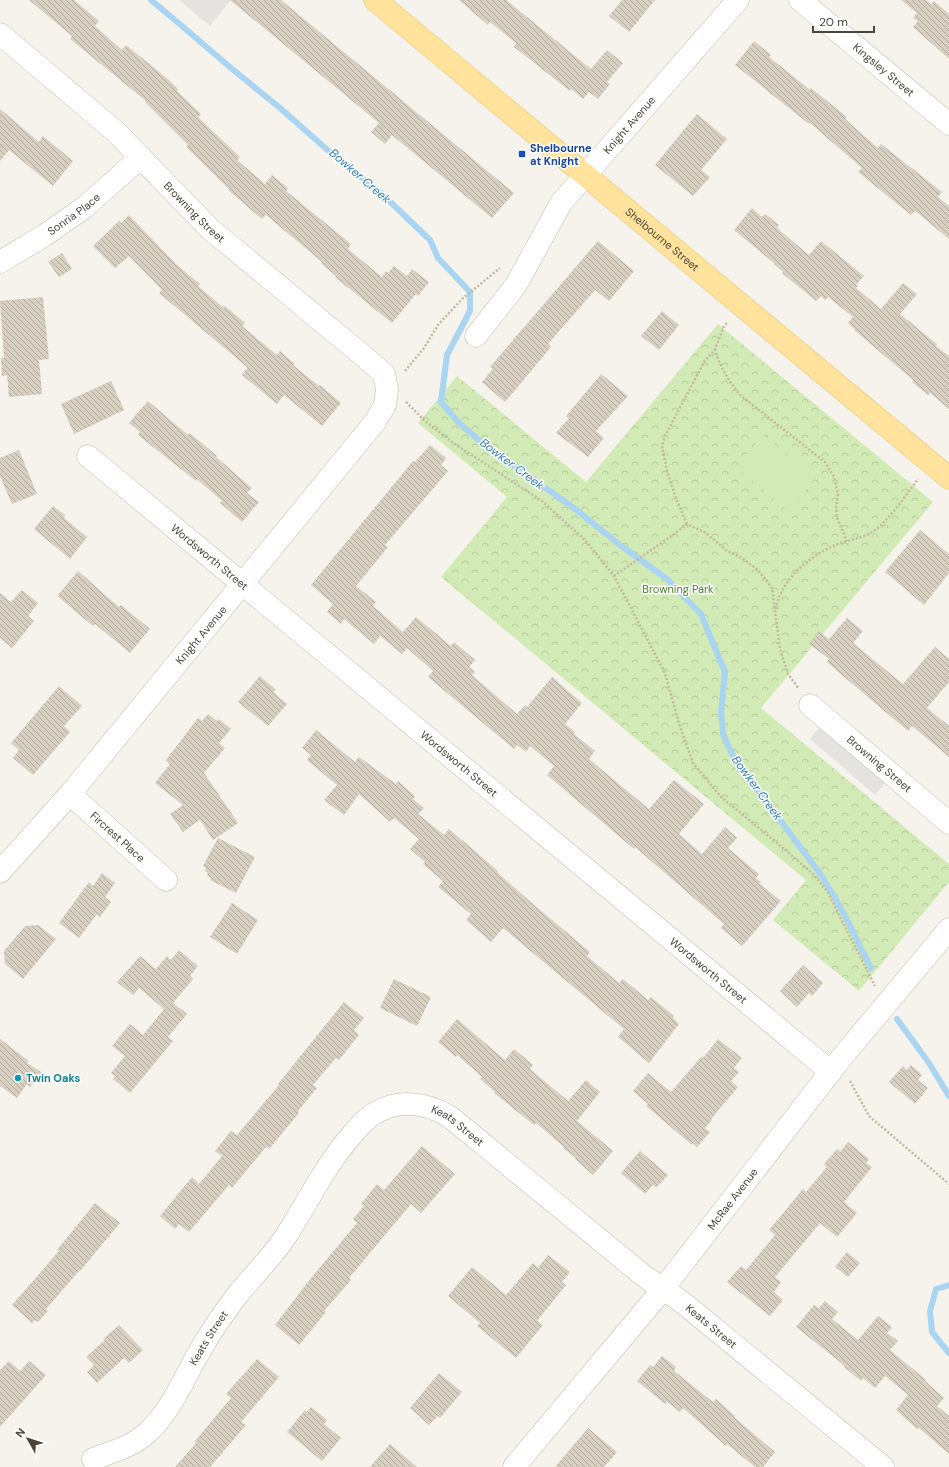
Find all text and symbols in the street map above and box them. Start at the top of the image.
scale bar [813,8,874,34]
text: 20 m [819,14,848,30]
street label: Kingsley Street [850,40,917,99]
street label: Knight Avenue [600,93,658,157]
place label: Shelbourne at Knight [530,141,592,168]
water label: Bowker Creek [326,145,395,208]
marker: Shelbourne at Knight [517,149,527,159]
street label: Browning Street [161,179,228,246]
street label: Sonria Place [45,190,103,238]
street label: Shelbourne Street [623,205,702,274]
water label: Bowker Creek [477,435,548,494]
street label: Wordsworth Street [168,521,251,593]
park label: Browning Park [642,582,714,596]
street label: Knight Avenue [172,603,230,667]
street label: Wordsworth Street [418,728,501,800]
street label: Browning Street [844,732,915,795]
water label: Bowker Creek [728,752,786,824]
street label: Fircrest Place [87,809,148,865]
street label: Wordsworth Street [667,934,750,1007]
place label: Twin Oaks [26,1071,81,1085]
marker: Twin Oaks [13,1073,23,1083]
street label: Keats Street [429,1102,487,1149]
street label: McRae Avenue [704,1165,761,1233]
street label: Keats Street [683,1301,740,1351]
street label: Keats Street [186,1308,231,1368]
north arrow [8,1419,48,1459]
text: N [12,1425,28,1440]

